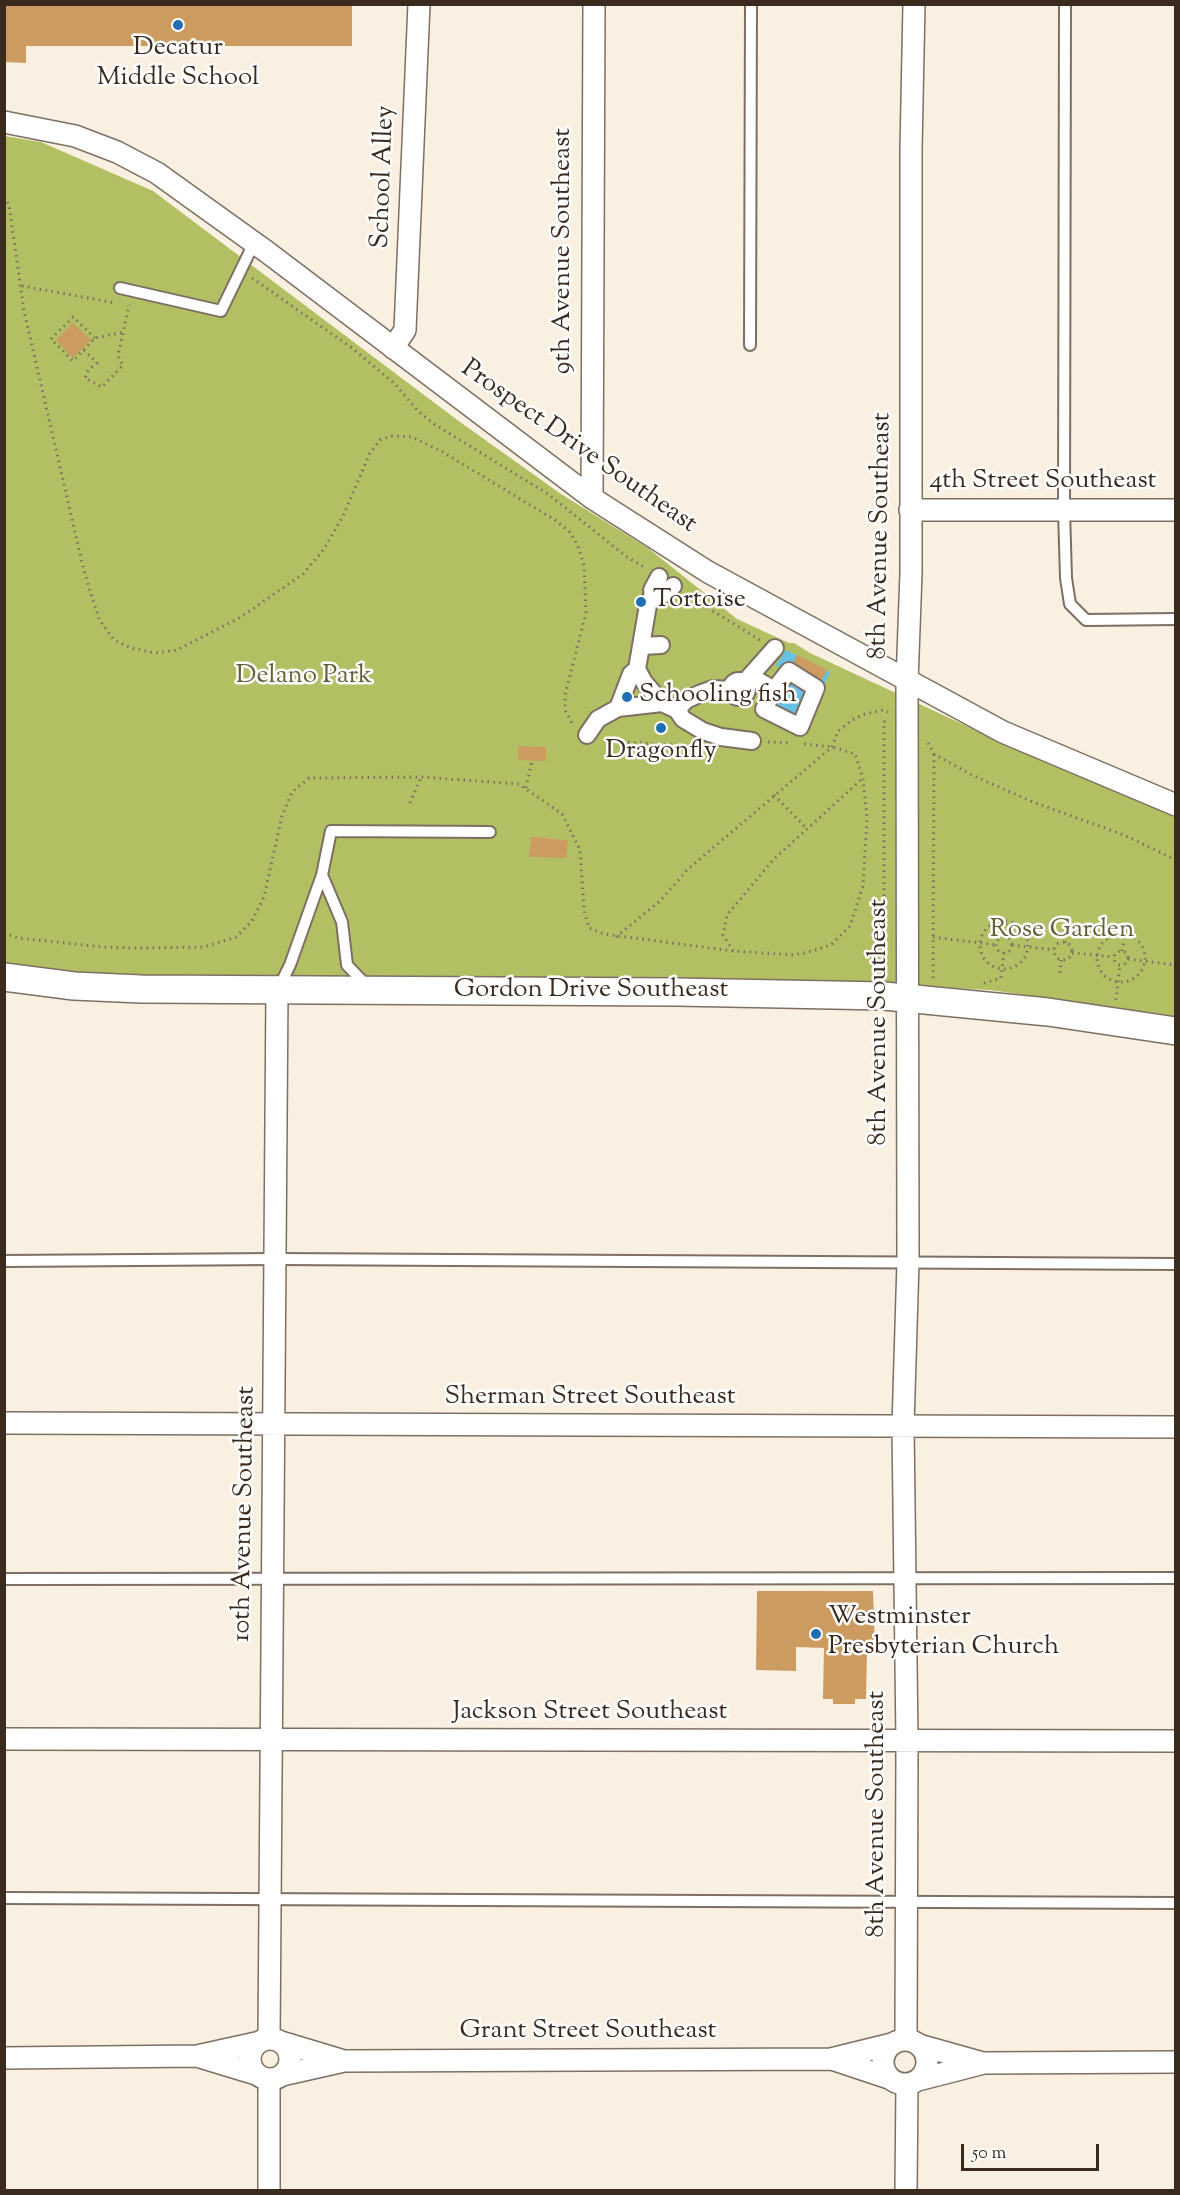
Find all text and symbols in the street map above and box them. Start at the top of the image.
marker: Decatur Middle School [171,18,185,32]
place label: Decatur Middle School [97,34,259,96]
street label: School Alley [367,105,403,249]
street label: 9th Avenue Southeast [549,128,581,374]
street label: Prospect Drive Southeast [454,355,702,541]
street label: 8th Avenue Southeast [864,412,900,660]
street label: 4th Street Southeast [929,467,1157,499]
place label: Tortoise [653,586,746,618]
marker: Tortoise [634,595,648,609]
park label: Delano Park [236,662,372,694]
place label: Schooling fish [639,681,797,713]
marker: Schooling fish [620,690,634,704]
marker: Dragonfly [654,721,668,735]
place label: Dragonfly [605,737,717,769]
street label: 8th Avenue Southeast [865,899,897,1145]
park label: Rose Garden [990,916,1134,948]
street label: Gordon Drive Southeast [454,976,728,1008]
street label: Sherman Street Southeast [444,1383,736,1415]
street label: 10th Avenue Southeast [228,1386,264,1642]
place label: Westminster Presbyterian Church [828,1603,1059,1664]
marker: Westminster Presbyterian Church [809,1627,823,1641]
street label: 8th Avenue Southeast [863,1691,895,1937]
street label: Jackson Street Southeast [453,1698,727,1730]
street label: Grant Street Southeast [459,2017,717,2049]
scale bar [964,2132,1102,2170]
text: 50 m [972,2141,1006,2167]

